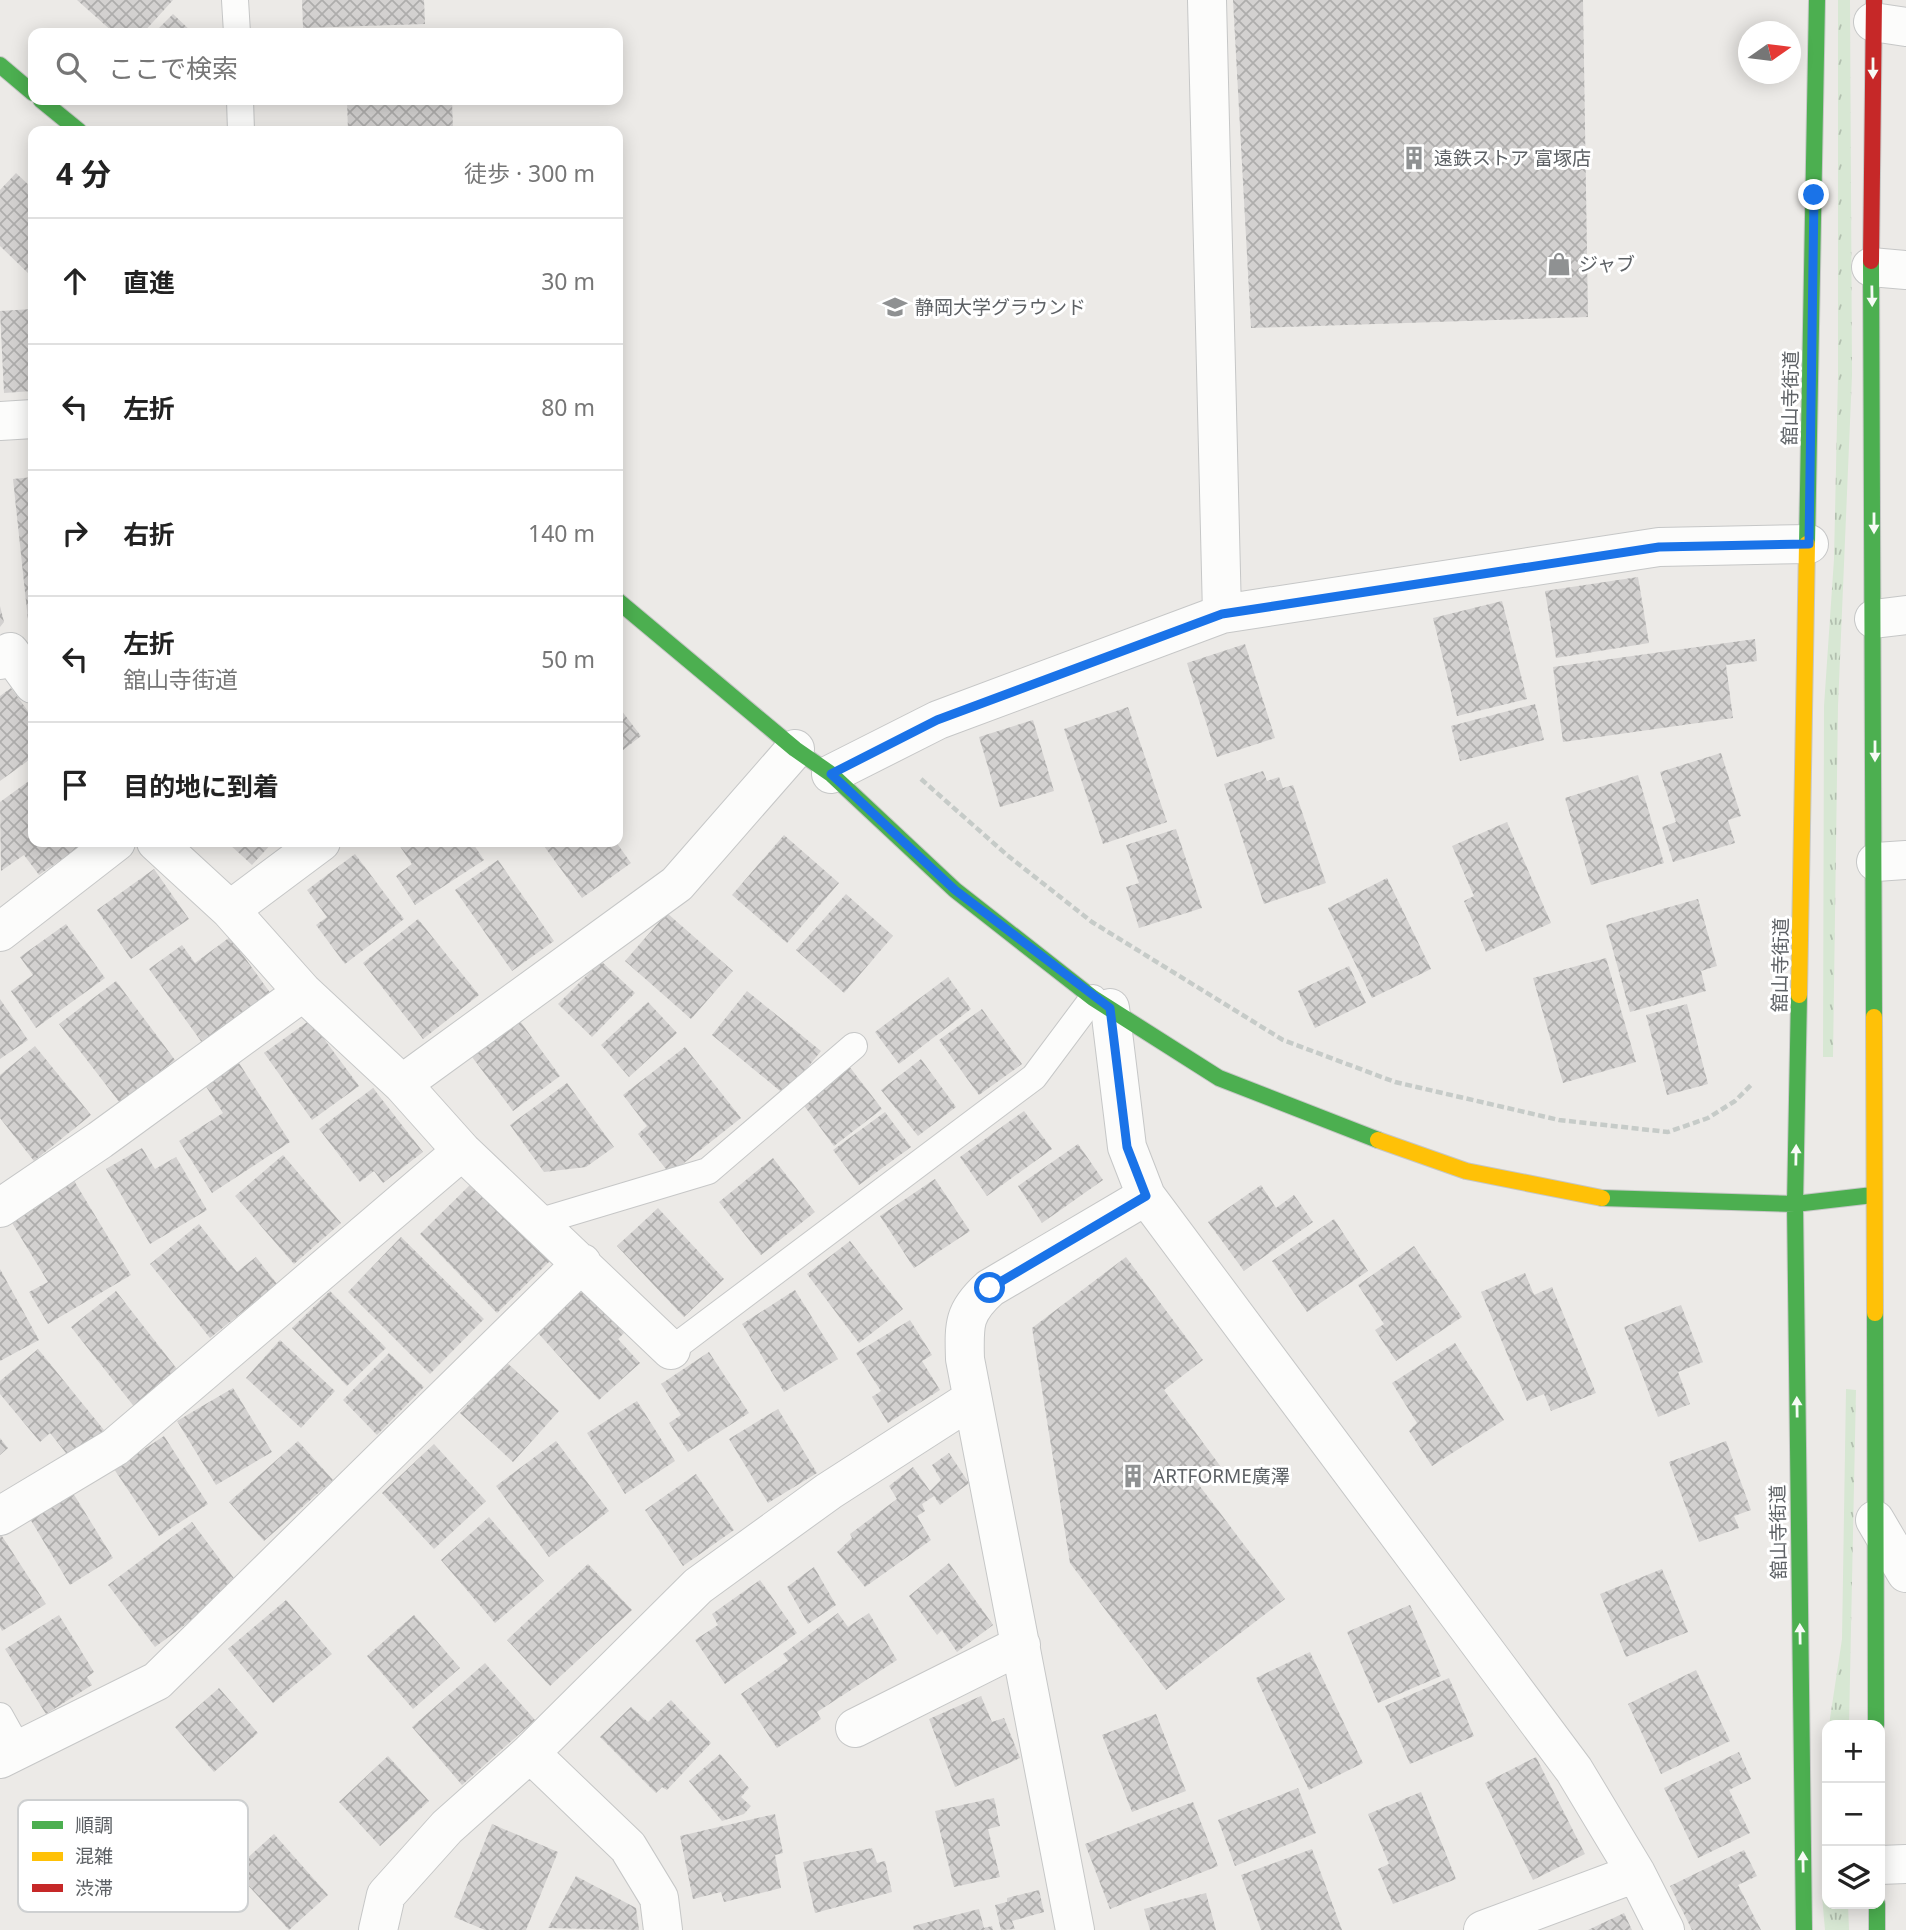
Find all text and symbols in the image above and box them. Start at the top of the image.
north arrow [1738,21,1801,84]
search box [28,28,623,105]
icon: search [52,48,90,86]
text: ここで検索 [108,50,238,86]
one-way arrow [1867,57,1879,79]
building icon: 遠鉄ストア 富塚店 [1400,144,1428,172]
place label: 遠鉄ストア 富塚店 [1434,145,1591,171]
text: 4 分 [56,153,111,194]
text: 徒歩 · 300 m [464,157,595,189]
route end [1798,179,1829,210]
shop icon: ジャブ [1545,250,1573,278]
place label: ジャブ [1579,251,1635,277]
icon: ahead [56,262,94,300]
text: 直進 [123,264,175,300]
text: 30 m [541,265,595,297]
one-way arrow [1866,285,1878,307]
school or university icon: 静岡大学グラウンド [881,293,909,321]
place label: 静岡大学グラウンド [915,294,1086,320]
street label: 舘山寺街道 [1776,350,1804,446]
icon: left [56,388,94,426]
text: 左折 [123,390,175,426]
text: 80 m [541,391,595,423]
one-way arrow [1868,512,1880,534]
icon: right [56,514,94,552]
text: 右折 [123,516,175,552]
text: 140 m [528,517,595,549]
text: 左折 [123,625,175,661]
icon: left [56,640,94,678]
text: 50 m [541,643,595,675]
text: 舘山寺街道 [123,663,238,695]
one-way arrow [1869,740,1881,762]
icon: arrive [56,766,94,804]
text: 目的地に到着 [123,768,279,804]
street label: 舘山寺街道 [1766,917,1794,1013]
one-way arrow [1791,1144,1802,1166]
route start [974,1272,1005,1303]
one-way arrow [1791,1396,1803,1418]
building icon: ARTFORME廣澤 [1119,1462,1147,1490]
place label: ARTFORME廣澤 [1153,1463,1290,1489]
street label: 舘山寺街道 [1764,1484,1792,1580]
one-way arrow [1794,1623,1805,1645]
map controls [1822,1720,1885,1909]
button: + [1822,1720,1885,1783]
button: − [1822,1783,1885,1846]
legend [18,1800,248,1912]
text: 順調 [75,1812,113,1838]
text: 混雑 [75,1843,113,1869]
button: layers [1822,1846,1885,1909]
one-way arrow [1797,1851,1809,1873]
text: 渋滞 [75,1875,113,1901]

